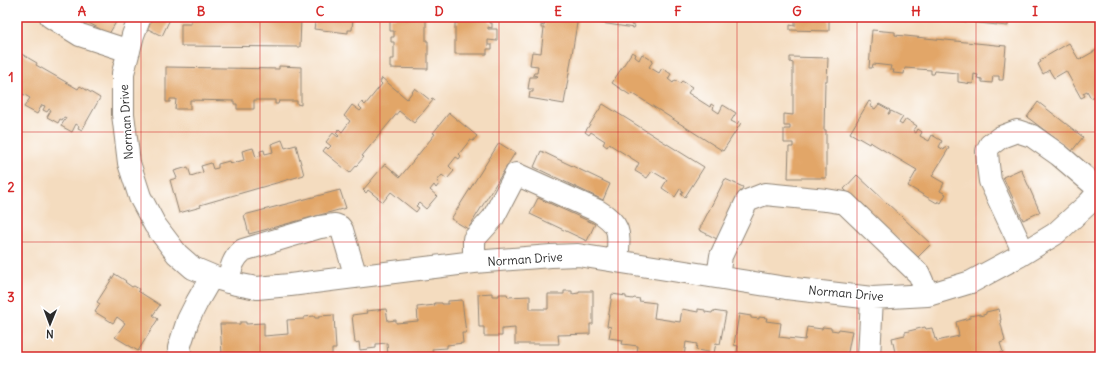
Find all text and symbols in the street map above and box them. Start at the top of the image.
text: A [78,3,87,20]
text: B [197,3,206,20]
text: C [316,3,325,20]
text: D [434,3,444,20]
text: E [554,3,562,20]
text: F [674,3,682,20]
text: G [792,3,802,20]
text: H [911,3,921,20]
text: I [1032,3,1038,20]
text: 1 [8,69,14,86]
street label: Norman Drive [116,84,136,160]
text: 2 [7,179,15,196]
street label: Norman Drive [487,249,563,269]
street label: Norman Drive [808,282,884,304]
text: 3 [7,289,15,306]
north arrow [30,304,70,344]
text: N [46,327,54,341]

